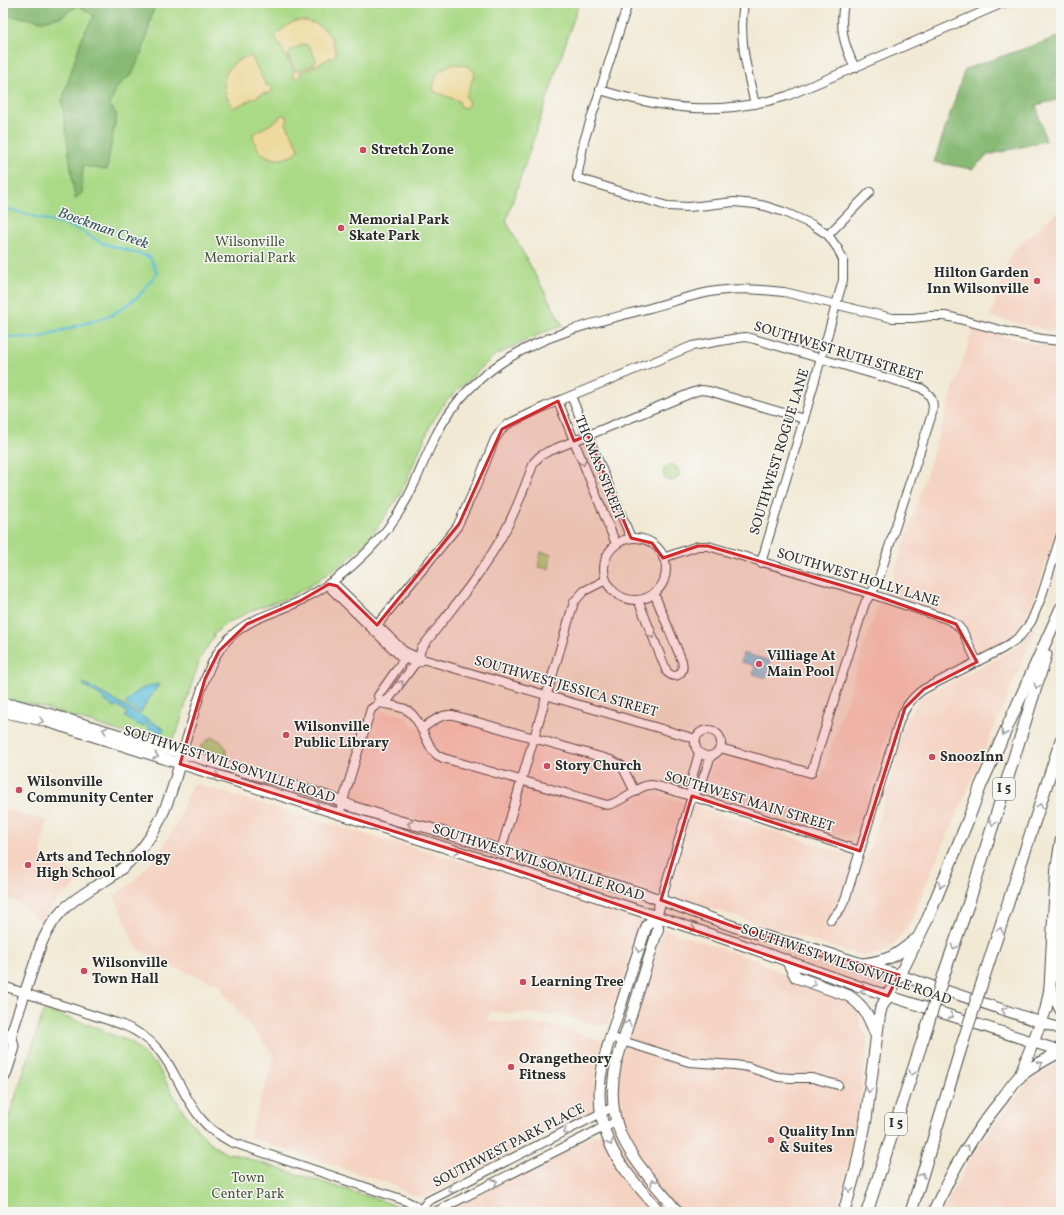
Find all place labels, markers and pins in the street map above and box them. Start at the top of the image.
place label: Stretch Zone [371,141,454,160]
marker: Stretch Zone [358,145,368,155]
place label: Memorial Park Skate Park [349,211,450,246]
marker: Memorial Park Skate Park [336,223,346,233]
place label: Hilton Garden Inn Wilsonville [927,264,1029,299]
marker: Hilton Garden Inn Wilsonville [1032,276,1042,286]
place label: Villiage At Main Pool [767,647,836,682]
marker: Villiage At Main Pool [754,659,764,669]
place label: Wilsonville Public Library [294,718,389,753]
marker: Wilsonville Public Library [281,730,291,740]
place label: SnoozInn [940,748,1004,767]
marker: SnoozInn [927,752,937,762]
place label: Story Church [555,757,642,776]
marker: Story Church [542,761,552,771]
place label: Wilsonville Community Center [27,773,154,808]
marker: Wilsonville Community Center [14,785,24,795]
place label: Arts and Technology High School [36,848,171,883]
marker: Arts and Technology High School [23,860,33,870]
place label: Wilsonville Town Hall [92,954,168,989]
marker: Wilsonville Town Hall [79,966,89,976]
place label: Learning Tree [531,973,624,992]
marker: Learning Tree [518,977,528,987]
place label: Orangetheory Fitness [519,1050,612,1085]
marker: Orangetheory Fitness [506,1062,516,1072]
place label: Quality Inn & Suites [779,1123,855,1158]
marker: Quality Inn & Suites [766,1135,776,1145]

